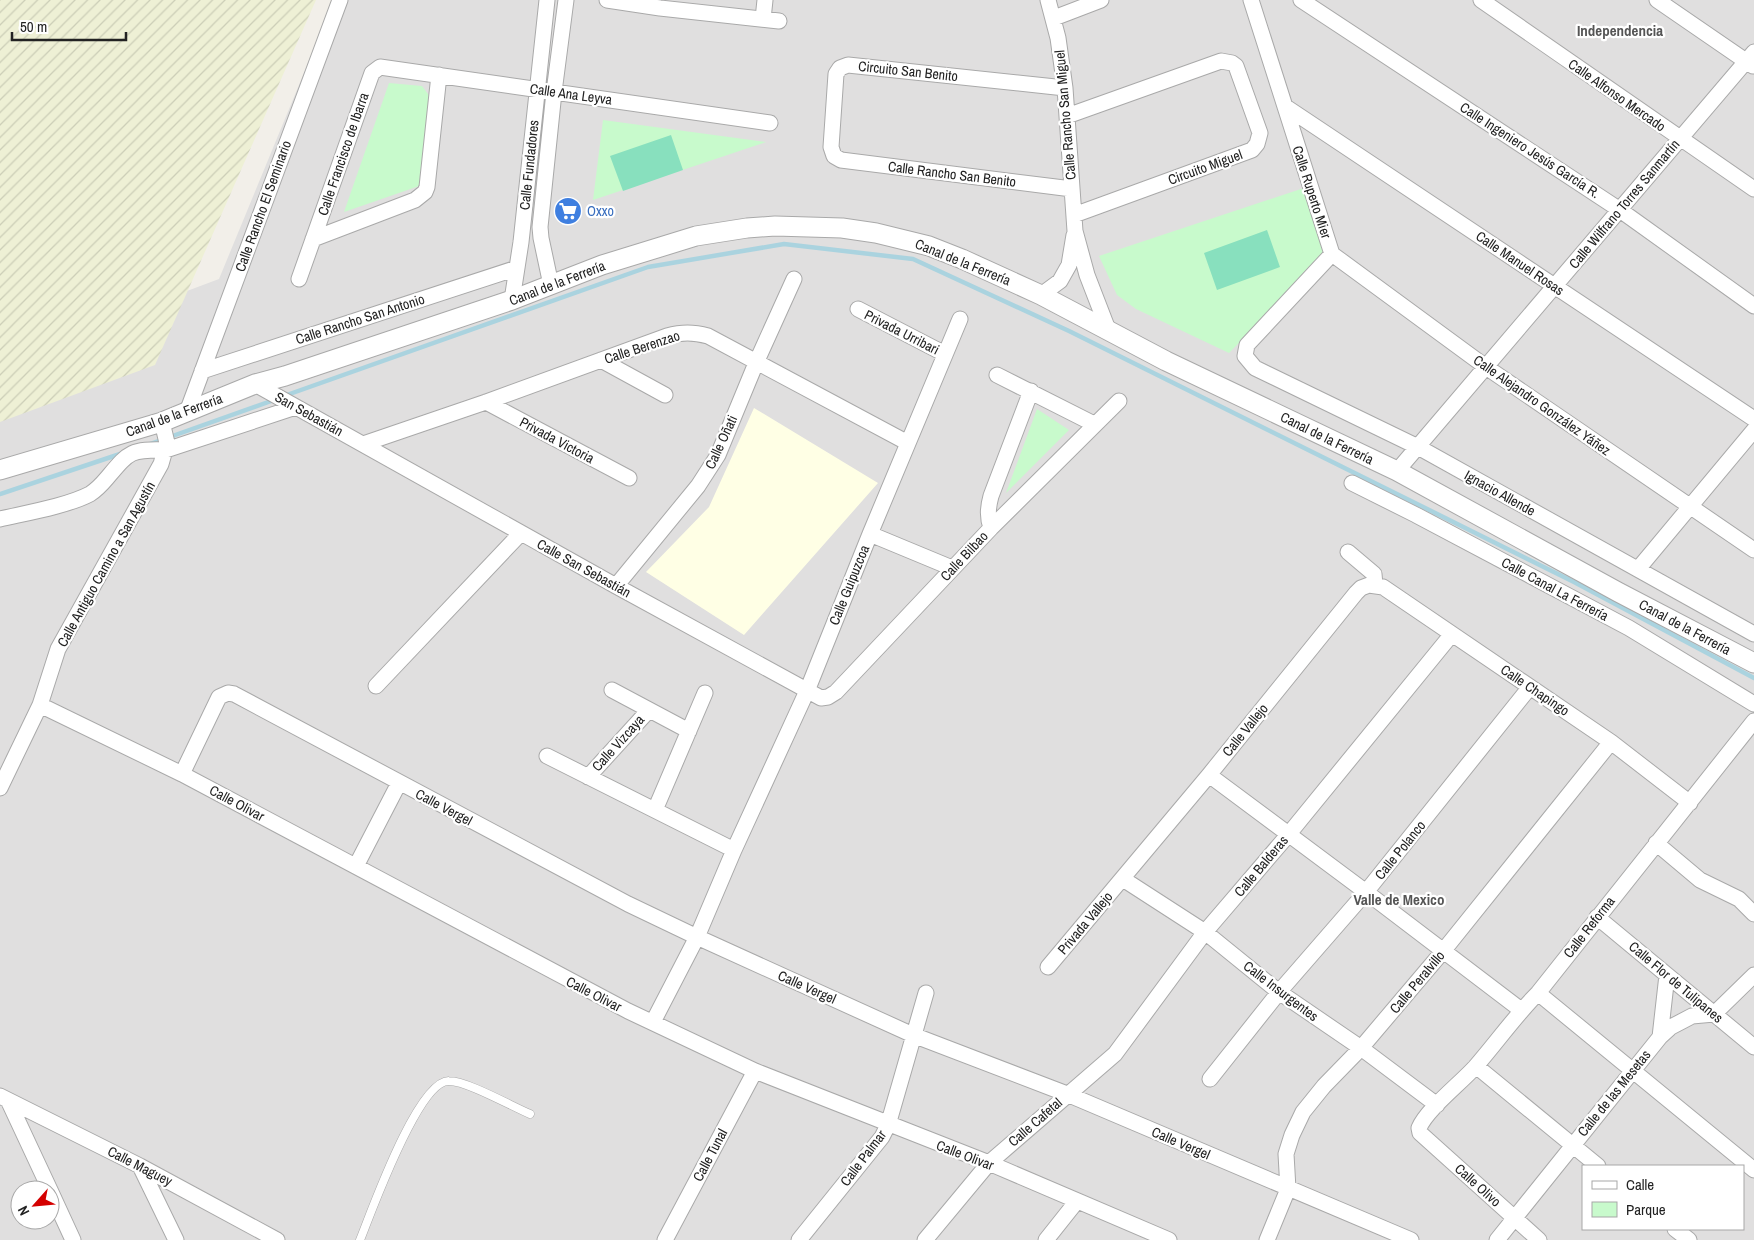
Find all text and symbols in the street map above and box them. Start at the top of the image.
scale bar [12,10,126,42]
text: 50 m [20,16,47,37]
district label: Independencia [1577,20,1663,41]
street label: Calle Rancho San Miguel [1050,49,1080,181]
street label: Calle Alfonso Mercado [1565,55,1669,135]
street label: Circuito San Benito [857,57,959,85]
street label: Calle Ana Leyva [529,79,614,109]
street label: Calle Francisco de Ibarra [314,90,373,218]
street label: Calle Ingeniero Jesús García R. [1457,98,1603,202]
street label: Calle Fundadores [515,119,543,211]
street label: Calle Wilfrano Torres Sanmartín [1565,136,1683,272]
street label: Calle Rancho El Seminario [231,138,295,274]
street label: Calle Ruperto Mier [1289,143,1335,241]
street label: Circuito Miguel [1165,145,1245,189]
street label: Calle Rancho San Benito [887,157,1017,191]
supermarket icon: Oxxo [553,196,583,226]
place label: Oxxo [587,202,614,220]
street label: Calle Manuel Rosas [1472,227,1568,299]
street label: Canal de la Ferrería [913,235,1014,290]
street label: Canal de la Ferrería [506,256,608,310]
street label: Calle Rancho San Antonio [293,290,427,348]
street label: Privada Urribari [862,305,942,359]
street label: Calle Berenzao [602,326,682,368]
street label: Calle Alejandro González Yáñez [1470,351,1614,459]
street label: San Sebastián [272,388,346,440]
street label: Canal de la Ferrería [123,389,225,441]
street label: Canal de la Ferrería [1277,408,1377,469]
street label: Calle Oñati [701,412,741,472]
street label: Privada Victoria [517,413,598,468]
street label: Ignacio Allende [1461,466,1539,520]
street label: Calle Antiguo Camino a San Agustín [53,478,159,650]
street label: Calle Bilbao [936,527,992,585]
street label: Calle San Sebastián [534,535,634,601]
street label: Calle Guipuzcoa [825,542,873,628]
street label: Calle Canal La Ferrería [1498,553,1612,625]
street label: Canal de la Ferrería [1636,595,1735,659]
street label: Calle Chapingo [1497,660,1573,720]
street label: Calle Vallejo [1218,700,1272,760]
street label: Calle Vizcaya [588,711,649,775]
street label: Calle Olivar [206,781,268,825]
street label: Calle Vergel [412,785,476,829]
street label: Calle Polanco [1371,817,1429,883]
street label: Calle Balderas [1230,831,1292,900]
street label: Privada Vallejo [1054,888,1116,958]
district label: Valle de Mexico [1354,889,1444,910]
street label: Calle Reforma [1559,892,1619,961]
street label: Calle Flor de Tulipanes [1625,937,1727,1027]
street label: Calle Peralvillo [1385,947,1449,1017]
street label: Calle Insurgentes [1240,957,1322,1025]
street label: Calle Vergel [775,966,839,1008]
street label: Calle Olivar [563,972,625,1016]
street label: Calle de las Mesetas [1573,1046,1655,1140]
street label: Calle Cafetal [1004,1094,1066,1150]
street label: Calle Vergel [1149,1123,1213,1163]
street label: Calle Tunal [689,1126,731,1184]
street label: Calle Palmar [836,1126,890,1190]
street label: Calle Olivar [934,1136,996,1174]
street label: Calle Maguey [105,1142,176,1190]
street label: Calle Olivo [1451,1160,1505,1210]
legend [1582,1165,1744,1230]
text: Calle [1626,1174,1654,1195]
north arrow [10,1180,60,1230]
text: Parque [1626,1199,1666,1220]
text: N [14,1203,33,1219]

